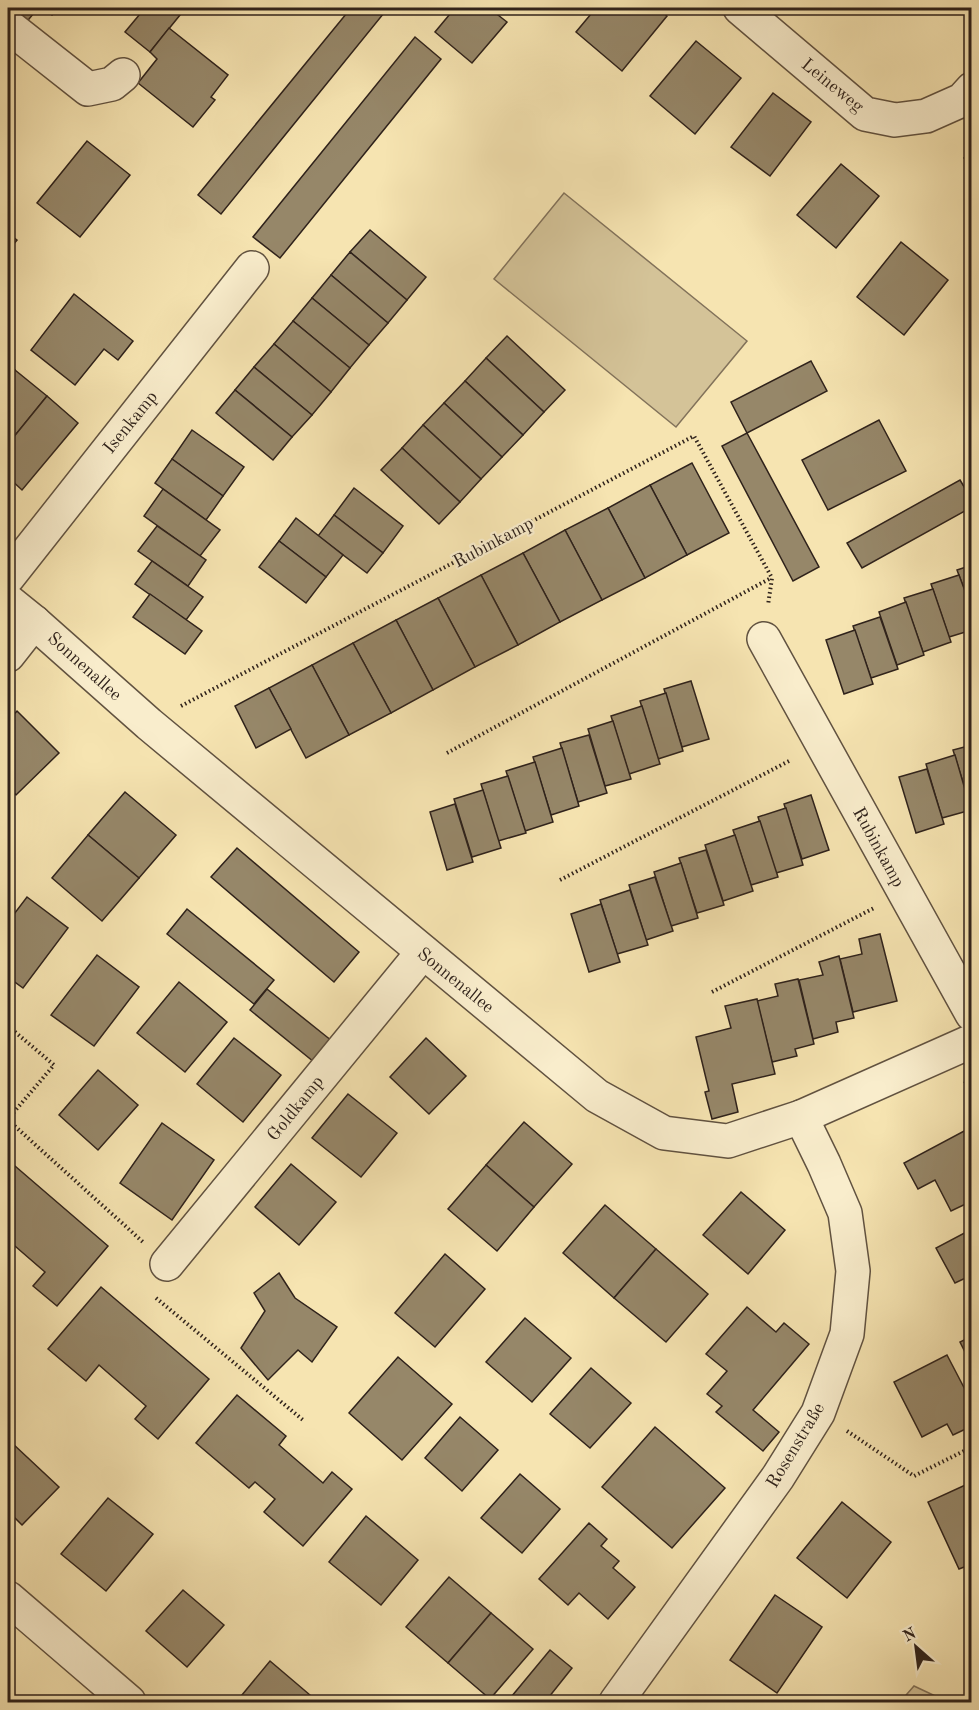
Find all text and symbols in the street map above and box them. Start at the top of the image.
street label: Leineweg [798,55,867,116]
street label: Isenkamp [100,388,161,457]
street label: Rubinkamp [450,514,537,572]
street label: Sonnenallee [44,629,125,704]
street label: Rubinkamp [849,805,907,890]
street label: Sonnenallee [414,945,497,1017]
street label: Goldkamp [264,1073,327,1145]
street label: Rosenstraße [763,1400,828,1491]
north arrow [886,1617,946,1677]
text: N [901,1625,920,1645]

